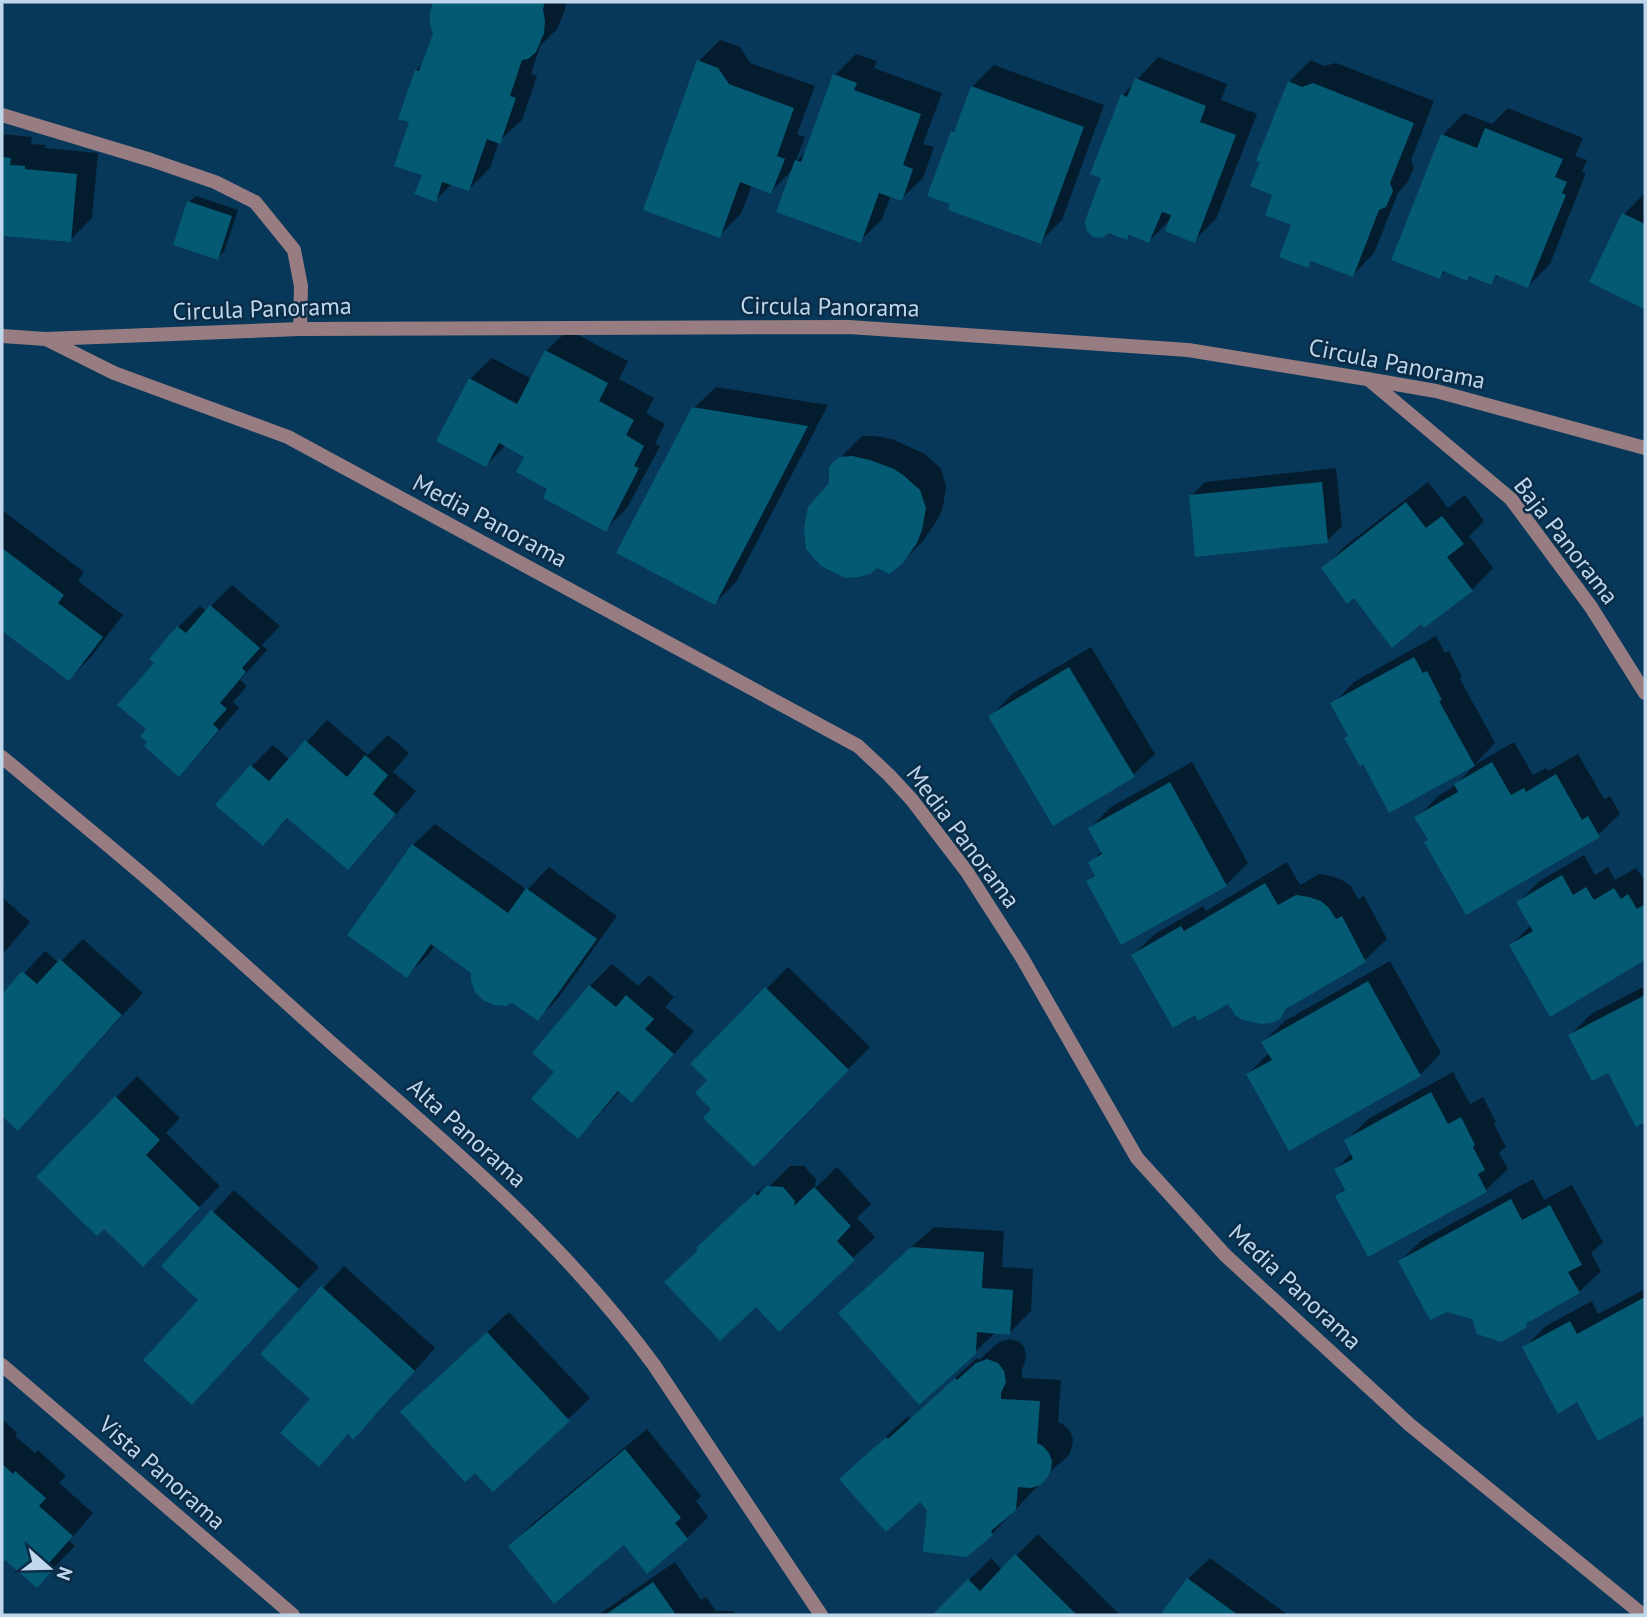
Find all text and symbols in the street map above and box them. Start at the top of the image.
street label: Circula Panorama [740,289,920,324]
street label: Circula Panorama [172,290,352,327]
street label: Circula Panorama [1306,331,1488,396]
street label: Media Panorama [408,467,573,574]
street label: Baja Panorama [1507,471,1626,610]
street label: Media Panorama [900,759,1027,914]
street label: Alta Panorama [401,1071,533,1194]
street label: Media Panorama [1222,1217,1368,1356]
street label: Vista Panorama [92,1408,232,1536]
north arrow [14,1533,84,1603]
text: N [52,1564,78,1584]

